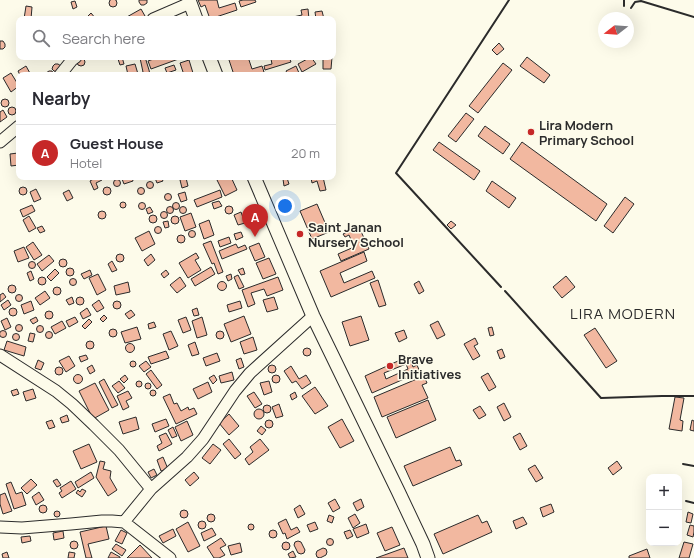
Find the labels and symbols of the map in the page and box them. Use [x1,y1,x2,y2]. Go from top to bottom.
north arrow [598,12,634,48]
place label: Lira Modern Primary School [539,116,634,149]
marker: Lira Modern Primary School [526,127,536,137]
your location [275,196,295,216]
pin: A [242,204,268,237]
place label: Saint Janan Nursery School [308,218,404,251]
marker: Saint Janan Nursery School [295,229,305,239]
district label: LIRA MODERN [570,303,676,324]
place label: Brave Initiatives [398,350,461,383]
marker: Brave Initiatives [385,361,395,371]

